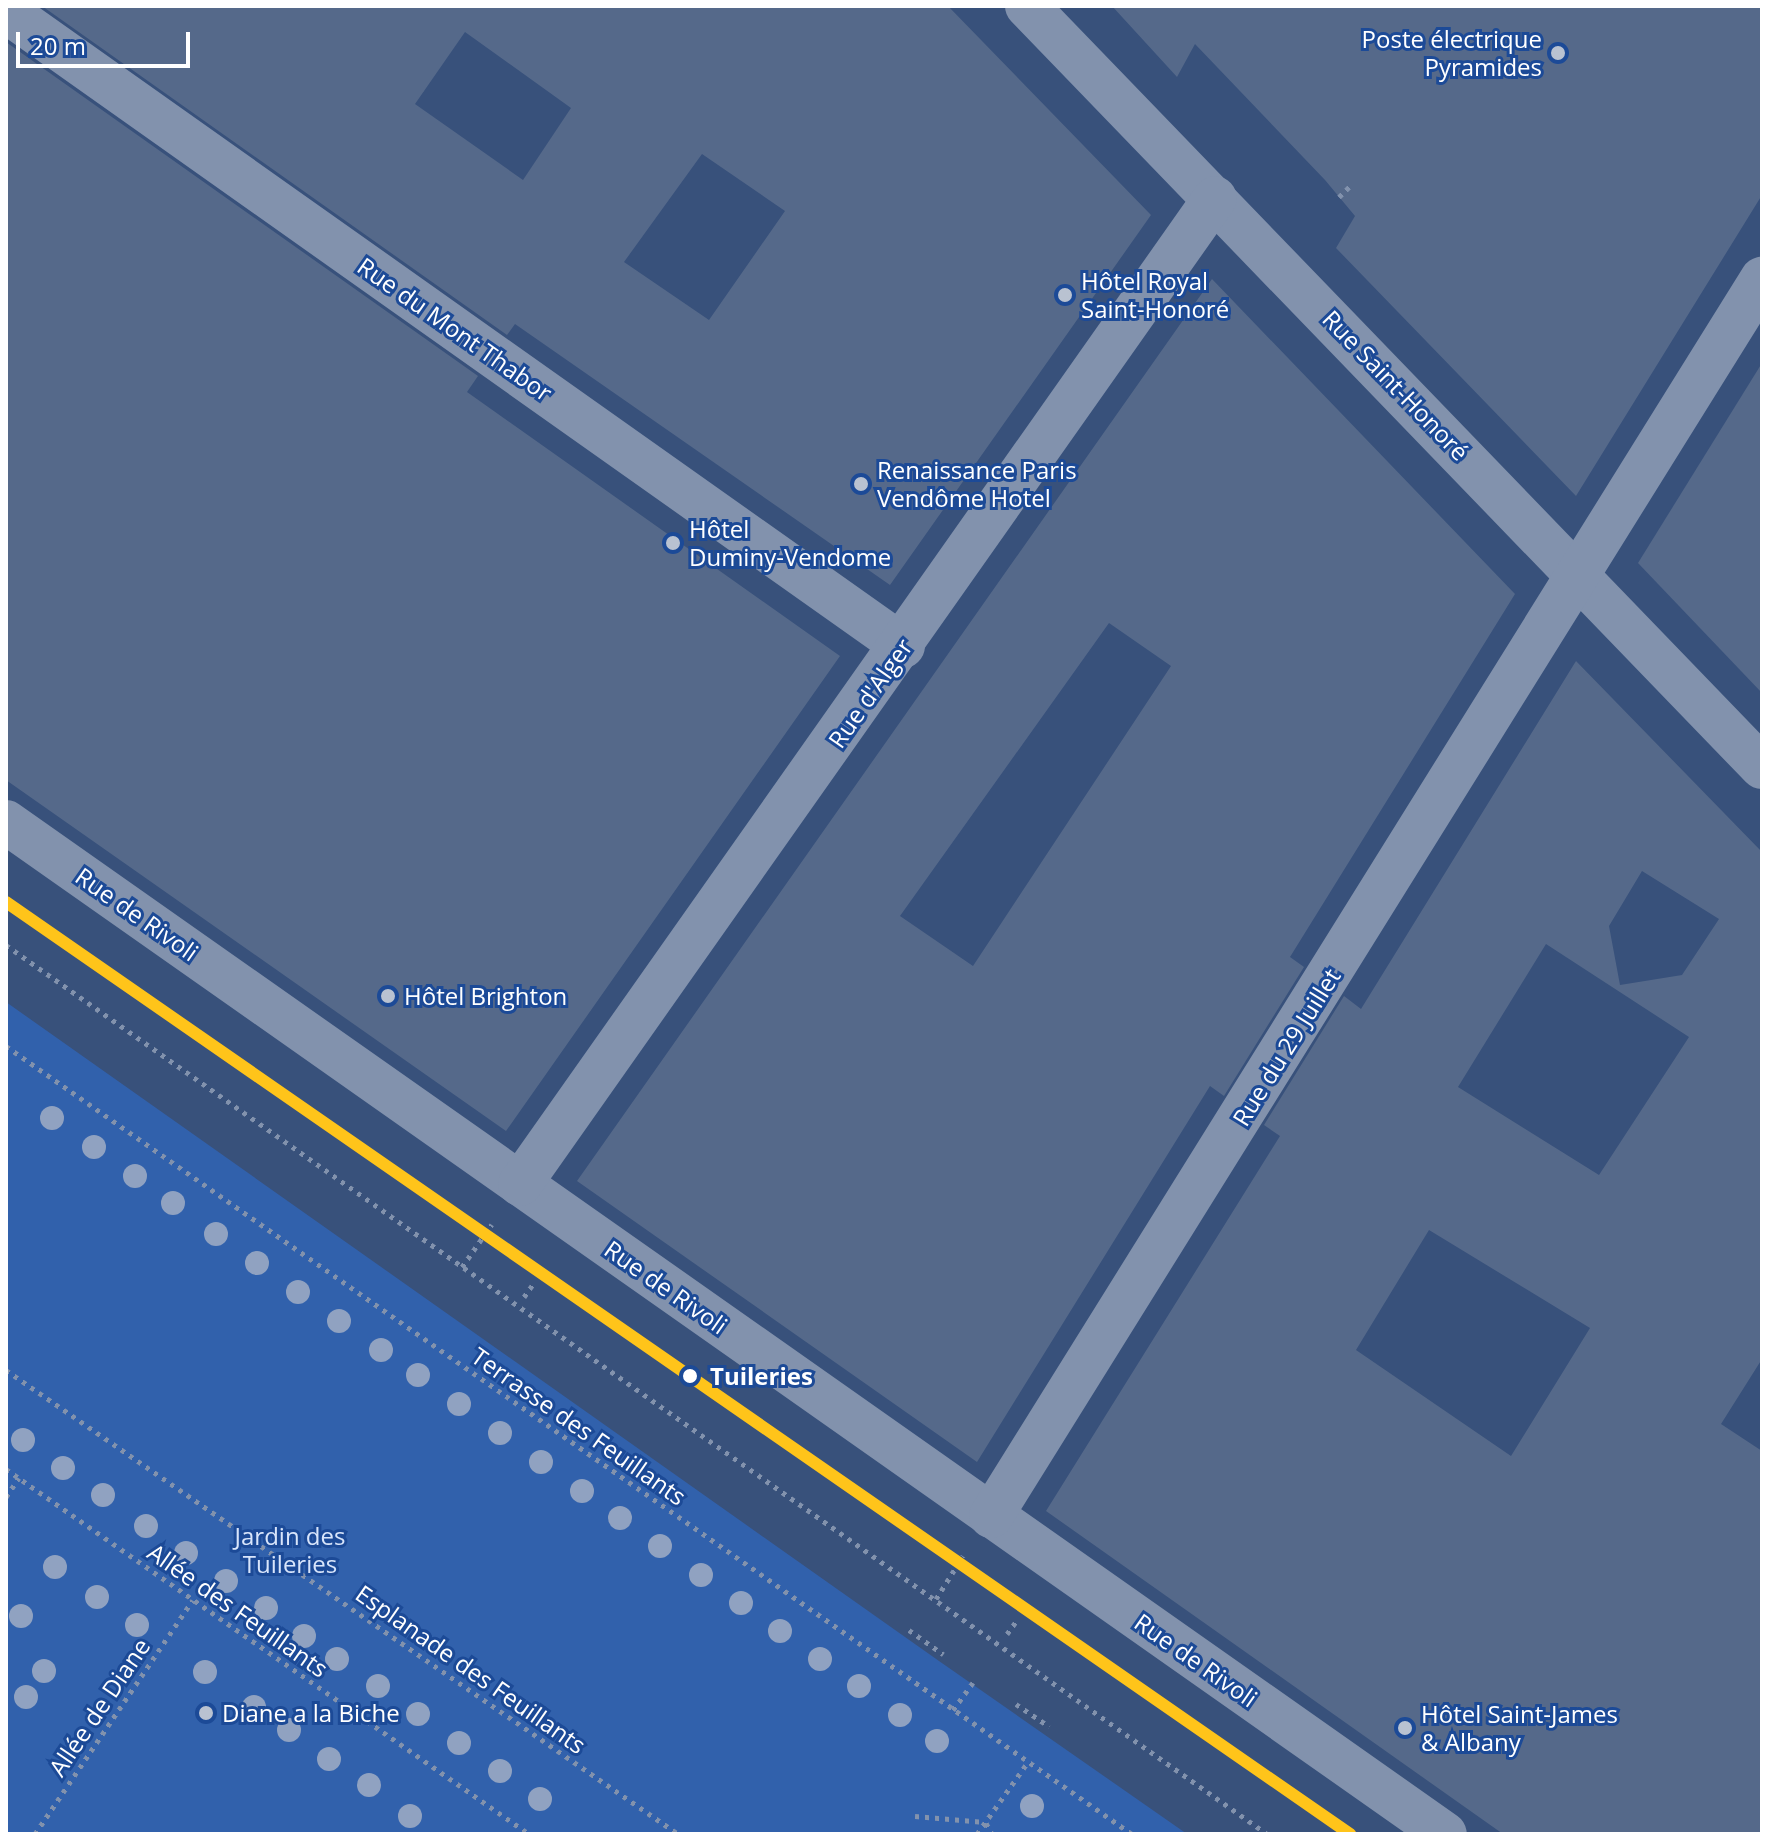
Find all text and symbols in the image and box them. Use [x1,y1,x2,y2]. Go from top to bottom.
scale bar [20,16,194,66]
place label: Poste électrique Pyramides [1362,25,1542,81]
text: 20 m [30,29,86,62]
marker: Poste électrique Pyramides [1549,44,1567,62]
street label: Rue du Mont Thabor [352,251,558,407]
place label: Hôtel Royal Saint-Honoré [1081,267,1229,323]
marker: Hôtel Royal Saint-Honoré [1056,286,1074,304]
street label: Rue Saint-Honoré [1317,304,1475,466]
place label: Renaissance Paris Vendôme Hotel [877,456,1077,512]
marker: Renaissance Paris Vendôme Hotel [852,475,870,493]
place label: Hôtel Duminy-Vendome [689,515,891,571]
marker: Hôtel Duminy-Vendome [664,534,682,552]
street label: Rue d'Alger [822,633,918,753]
street label: Rue de Rivoli [70,861,204,967]
street label: Rue du 29 Juillet [1226,963,1346,1131]
place label: Hôtel Brighton [404,982,567,1010]
marker: Hôtel Brighton [379,987,397,1005]
street label: Rue de Rivoli [599,1234,733,1340]
street label: Terrasse des Feuillants [466,1341,692,1511]
place label: Tuileries [710,1362,813,1390]
marker: Tuileries [677,1363,703,1389]
park label: Jardin des Tuileries [235,1522,345,1578]
street label: Allée des Feuillants [142,1537,334,1683]
street label: Esplanade des Feuillants [351,1579,591,1759]
street label: Rue de Rivoli [1129,1607,1263,1713]
street label: Allée de Diane [42,1633,156,1781]
place label: Diane a la Biche [222,1699,400,1727]
place label: Hôtel Saint-James & Albany [1421,1700,1618,1756]
marker: Diane a la Biche [197,1704,215,1722]
marker: Hôtel Saint-James & Albany [1396,1719,1414,1737]

